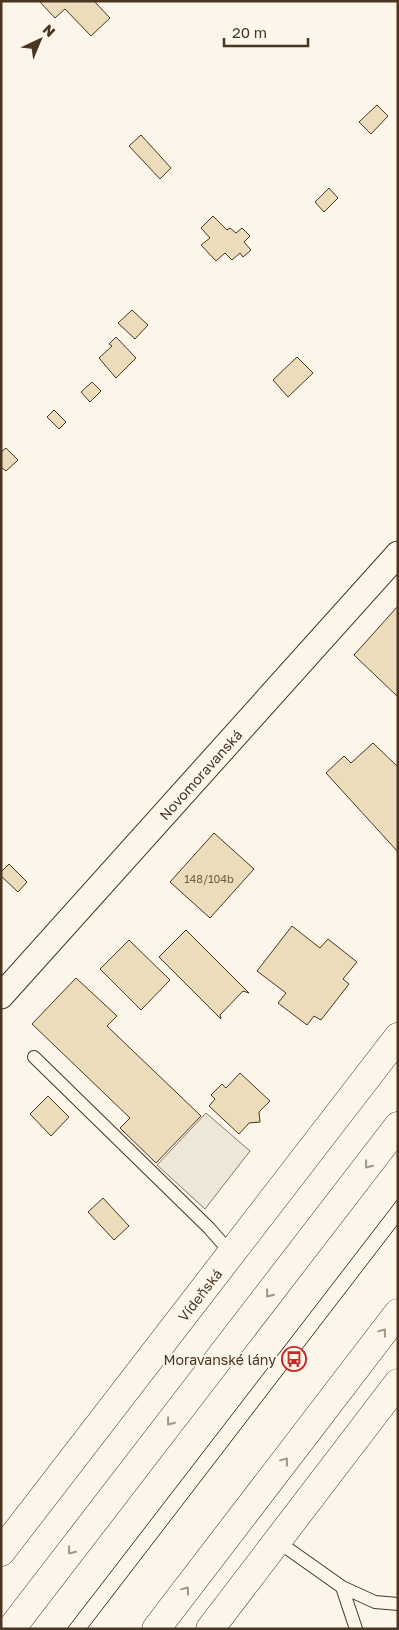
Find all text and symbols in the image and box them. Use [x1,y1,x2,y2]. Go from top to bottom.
north arrow [15,15,65,65]
scale bar [224,15,308,47]
text: N [40,20,59,40]
text: 20 m [232,23,267,41]
street label: Novomoravanská [155,726,245,823]
house number: 148/104b [184,872,234,885]
one-way arrow [365,1159,374,1169]
street label: Vídeňská [174,1265,225,1324]
one-way arrow [266,1288,275,1298]
one-way arrow [378,1329,386,1338]
bus stop icon: Moravanské lány [281,1346,307,1372]
place label: Moravanské lány [163,1351,276,1368]
one-way arrow [166,1417,175,1426]
one-way arrow [279,1458,287,1467]
one-way arrow [68,1545,76,1554]
one-way arrow [180,1586,189,1596]

